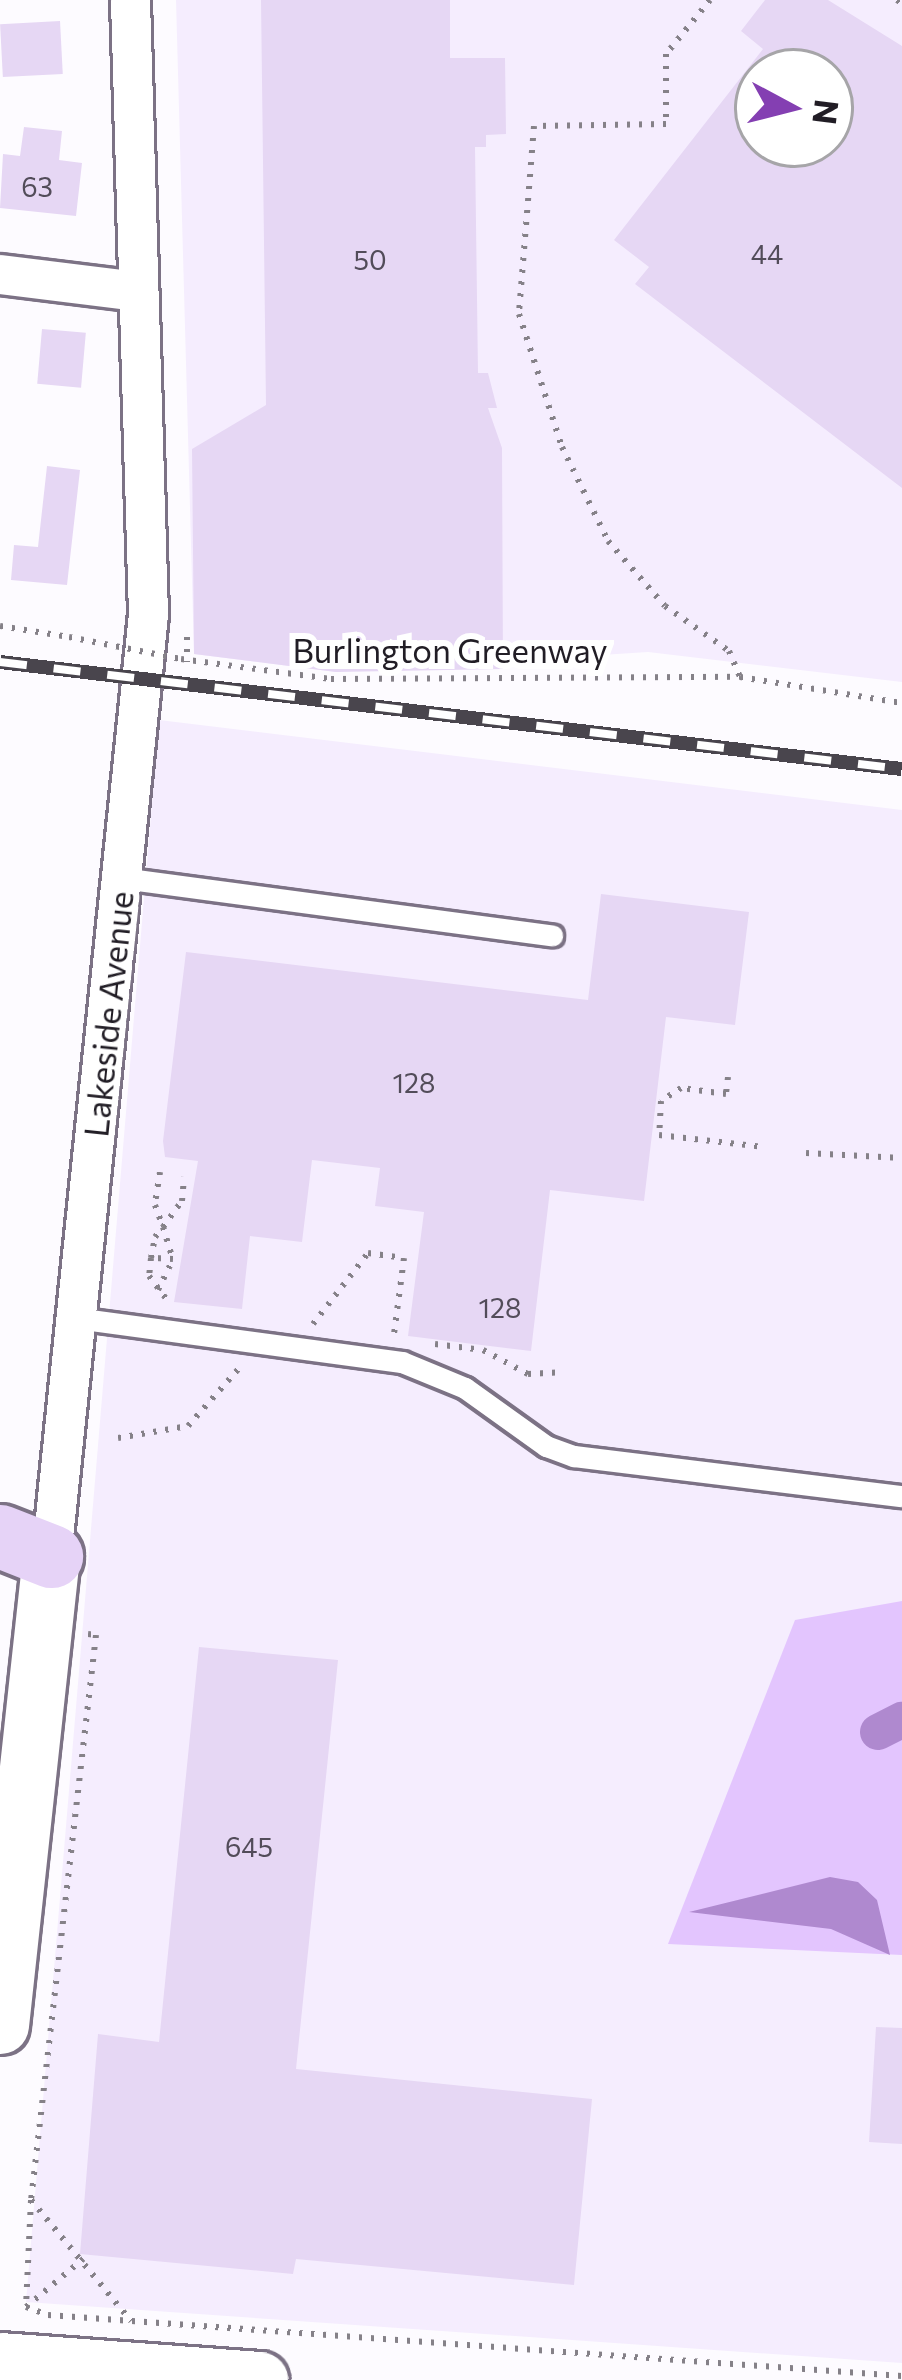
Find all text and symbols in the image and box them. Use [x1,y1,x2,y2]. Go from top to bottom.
north arrow [734,48,854,168]
text: N [805,97,849,127]
house number: 63 [21,171,53,203]
house number: 44 [751,238,783,270]
house number: 50 [353,244,387,276]
street label: Burlington Greenway [292,630,608,670]
street label: Lakeside Avenue [75,889,141,1139]
house number: 128 [393,1067,435,1099]
house number: 128 [479,1292,521,1324]
house number: 645 [225,1831,273,1863]

